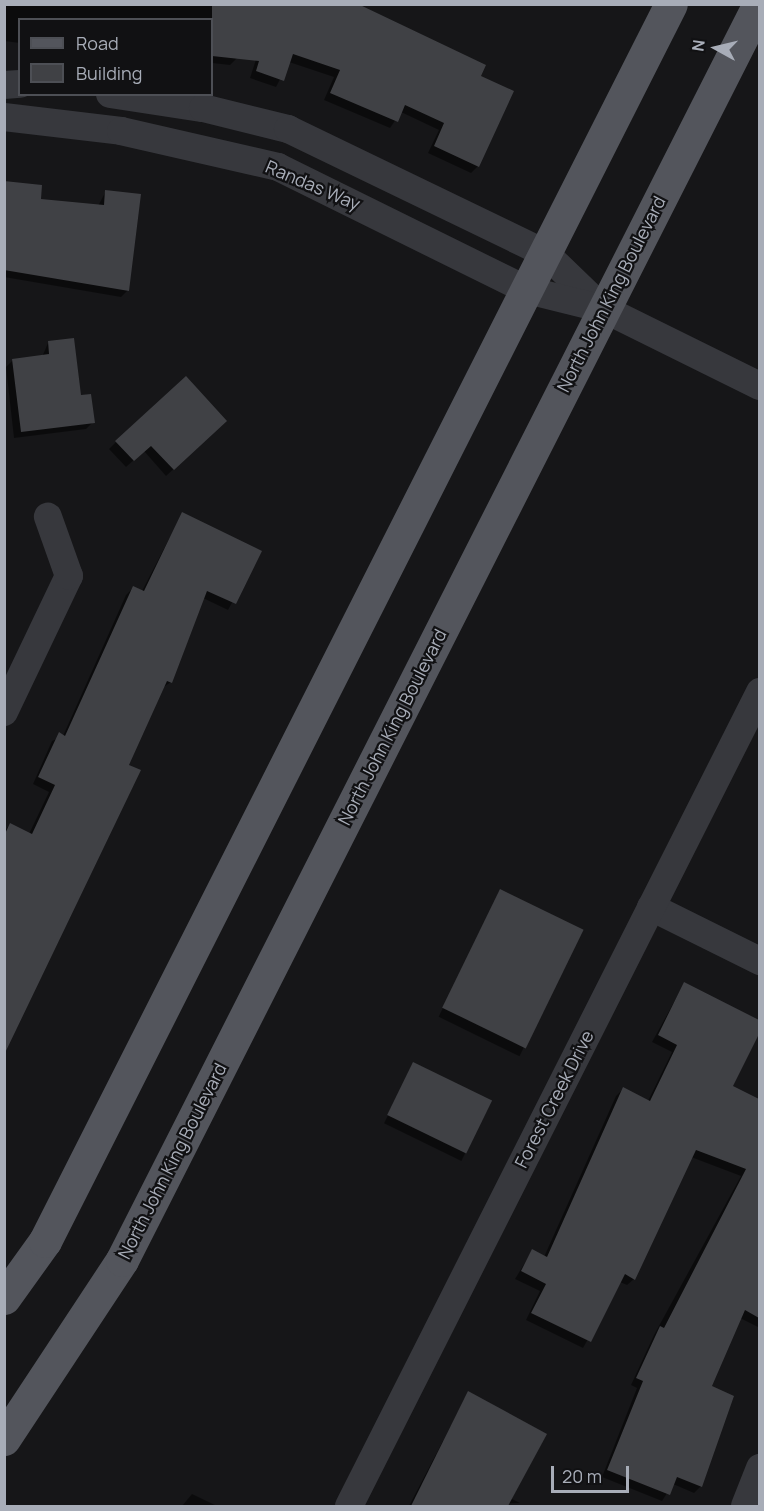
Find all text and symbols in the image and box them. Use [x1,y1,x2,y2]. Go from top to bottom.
legend [18,18,213,96]
north arrow [686,18,746,78]
text: Road [76,31,119,55]
text: N [686,38,710,53]
text: Building [76,61,142,85]
street label: Randas Way [262,155,364,215]
street label: North John King Boulevard [552,192,670,396]
street label: North John King Boulevard [333,625,451,829]
street label: Forest Creek Drive [510,1027,598,1171]
street label: North John King Boulevard [113,1059,231,1263]
scale bar [554,1454,632,1492]
text: 20 m [562,1464,602,1488]

